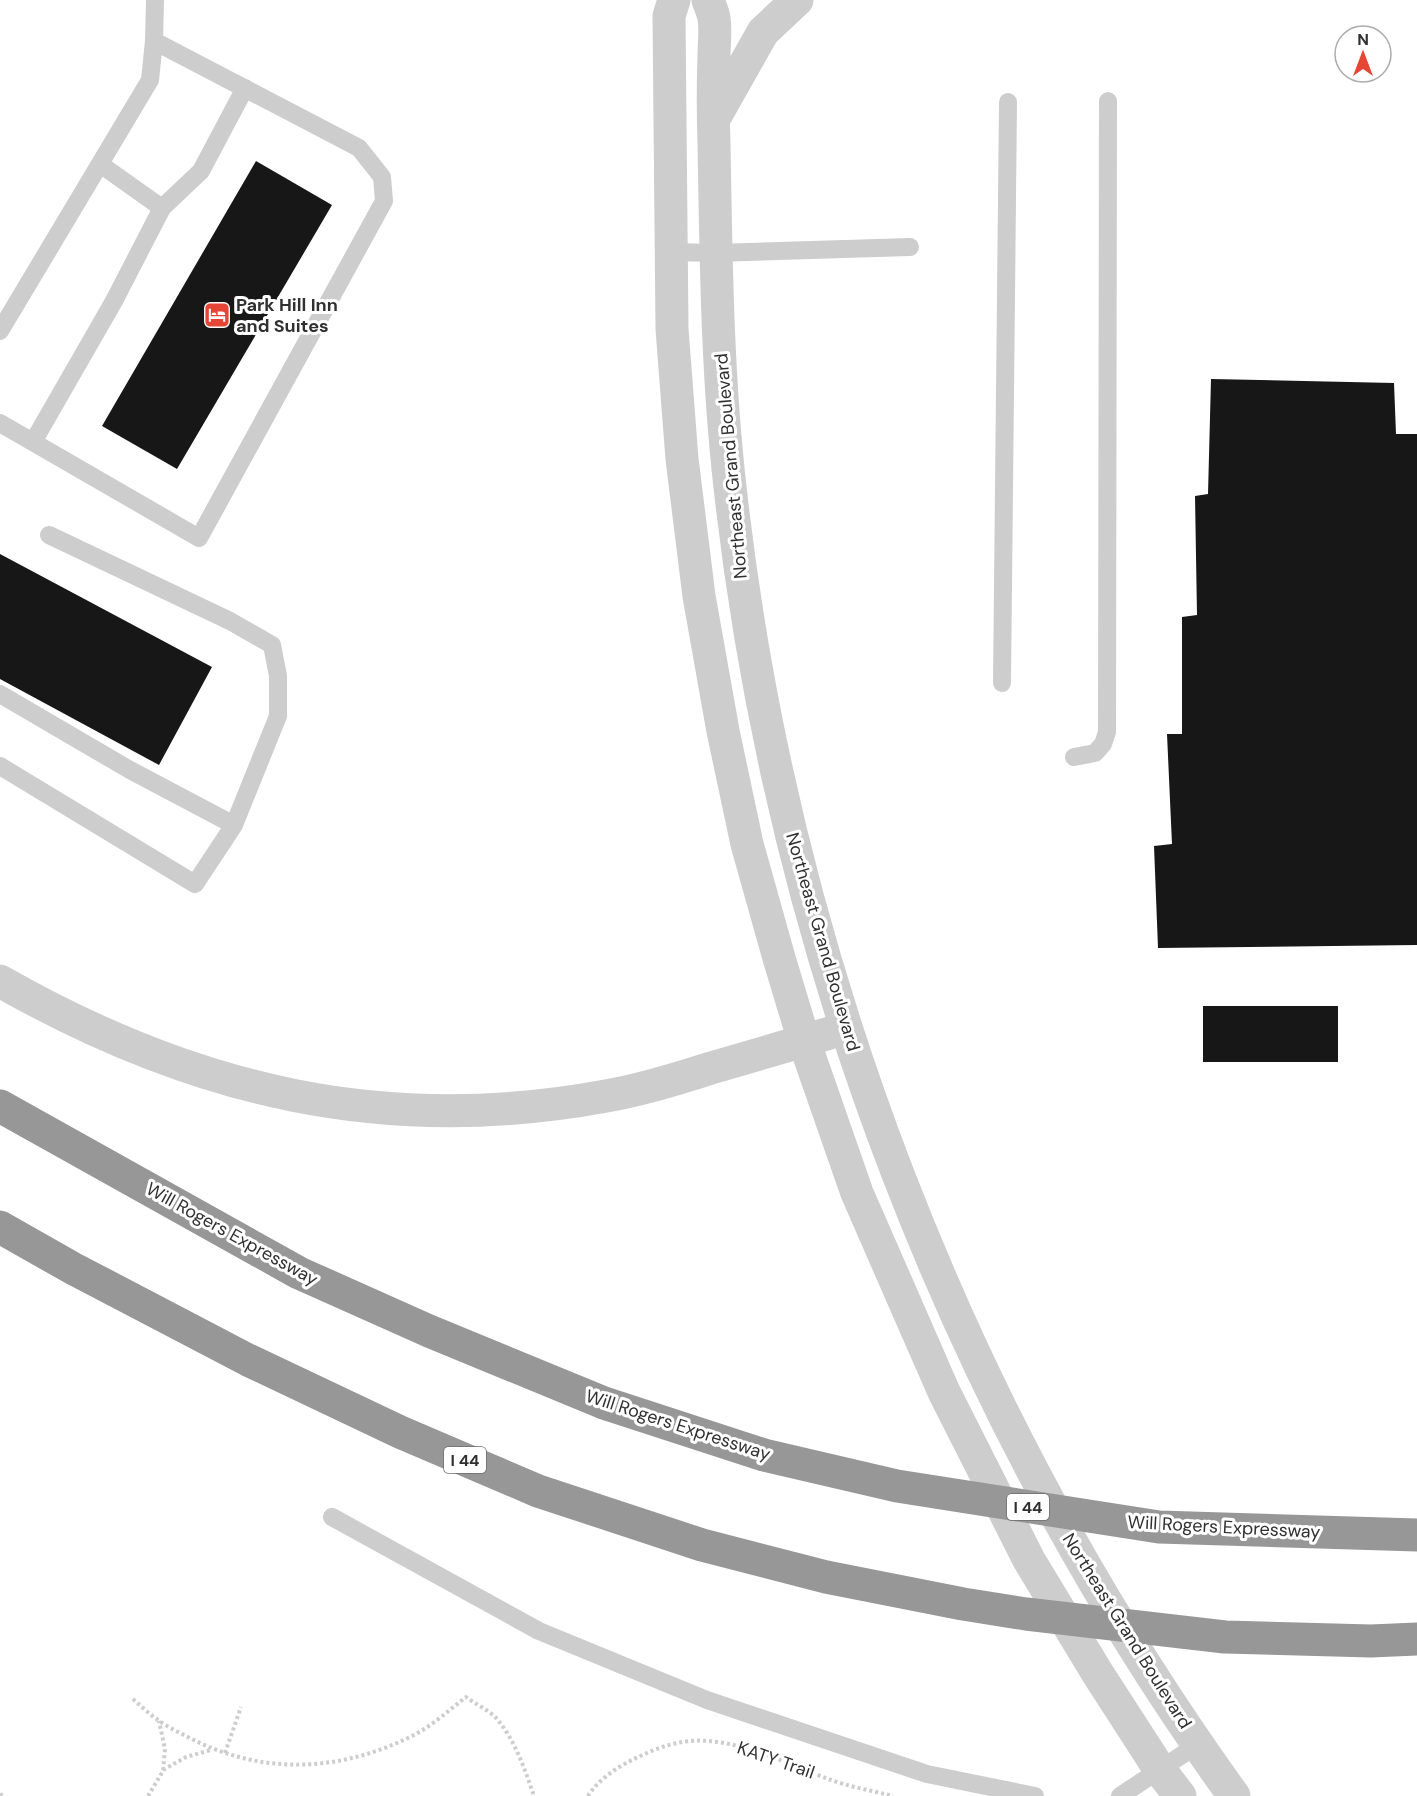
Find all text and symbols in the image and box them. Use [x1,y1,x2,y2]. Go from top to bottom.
north arrow [1333,24,1393,84]
text: N [1357,29,1369,50]
place label: Park Hill Inn and Suites [236,293,338,338]
hotel icon: Park Hill Inn and Suites [202,300,232,330]
street label: Northeast Grand Boulevard [709,352,753,580]
street label: Northeast Grand Boulevard [780,830,866,1054]
street label: Will Rogers Expressway [142,1177,322,1291]
street label: Will Rogers Expressway [583,1384,773,1466]
road number: I 44 [444,1447,486,1473]
road number: I 44 [1007,1494,1049,1520]
street label: Will Rogers Expressway [1127,1510,1321,1544]
street label: Northeast Grand Boulevard [1057,1529,1197,1733]
street label: KATY Trail [734,1736,818,1784]

